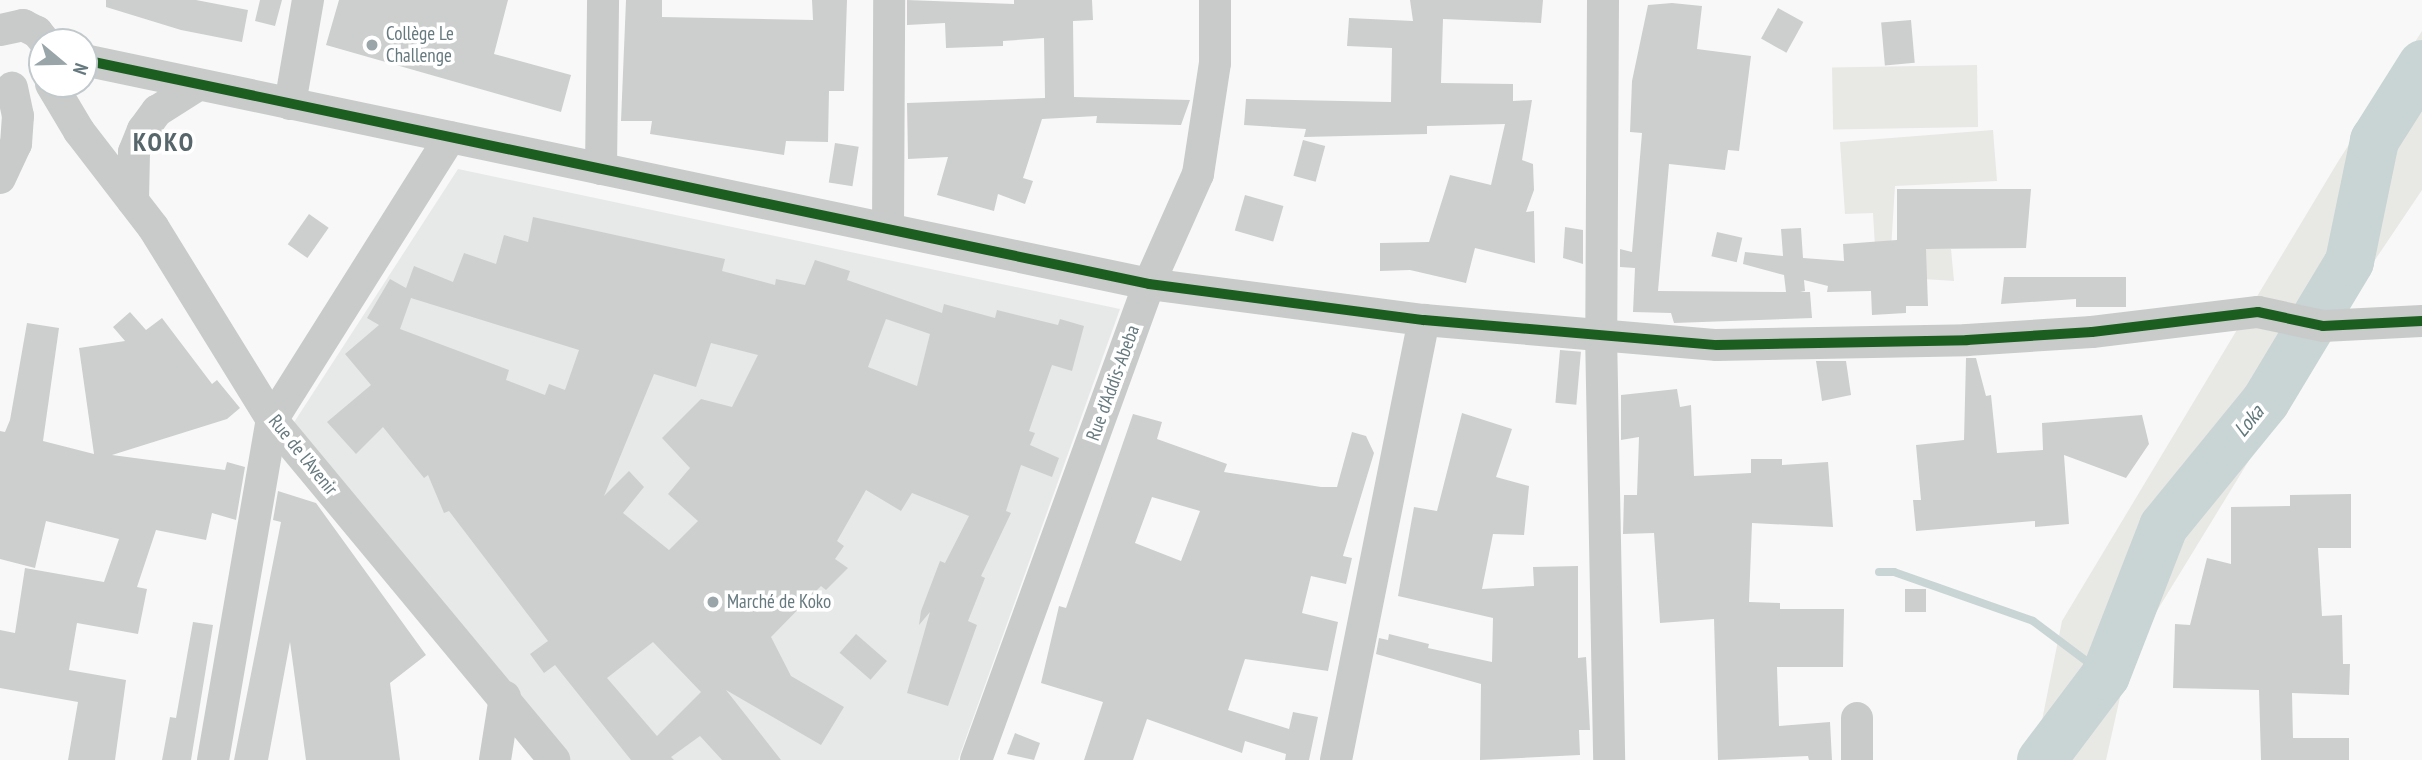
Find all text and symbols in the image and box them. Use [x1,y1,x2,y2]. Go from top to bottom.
place label: Collège Le Challenge [386,23,454,67]
north arrow [28,28,98,98]
marker: Collège Le Challenge [364,37,380,53]
text: N [68,60,94,78]
district label: KOKO [133,126,195,158]
street label: Rue d'Addis-Abeba [1082,322,1144,444]
water label: Loka [2229,400,2269,442]
street label: Rue de l'Avenir [264,410,342,500]
place label: Marché de Koko [727,591,831,613]
marker: Marché de Koko [705,594,721,610]

